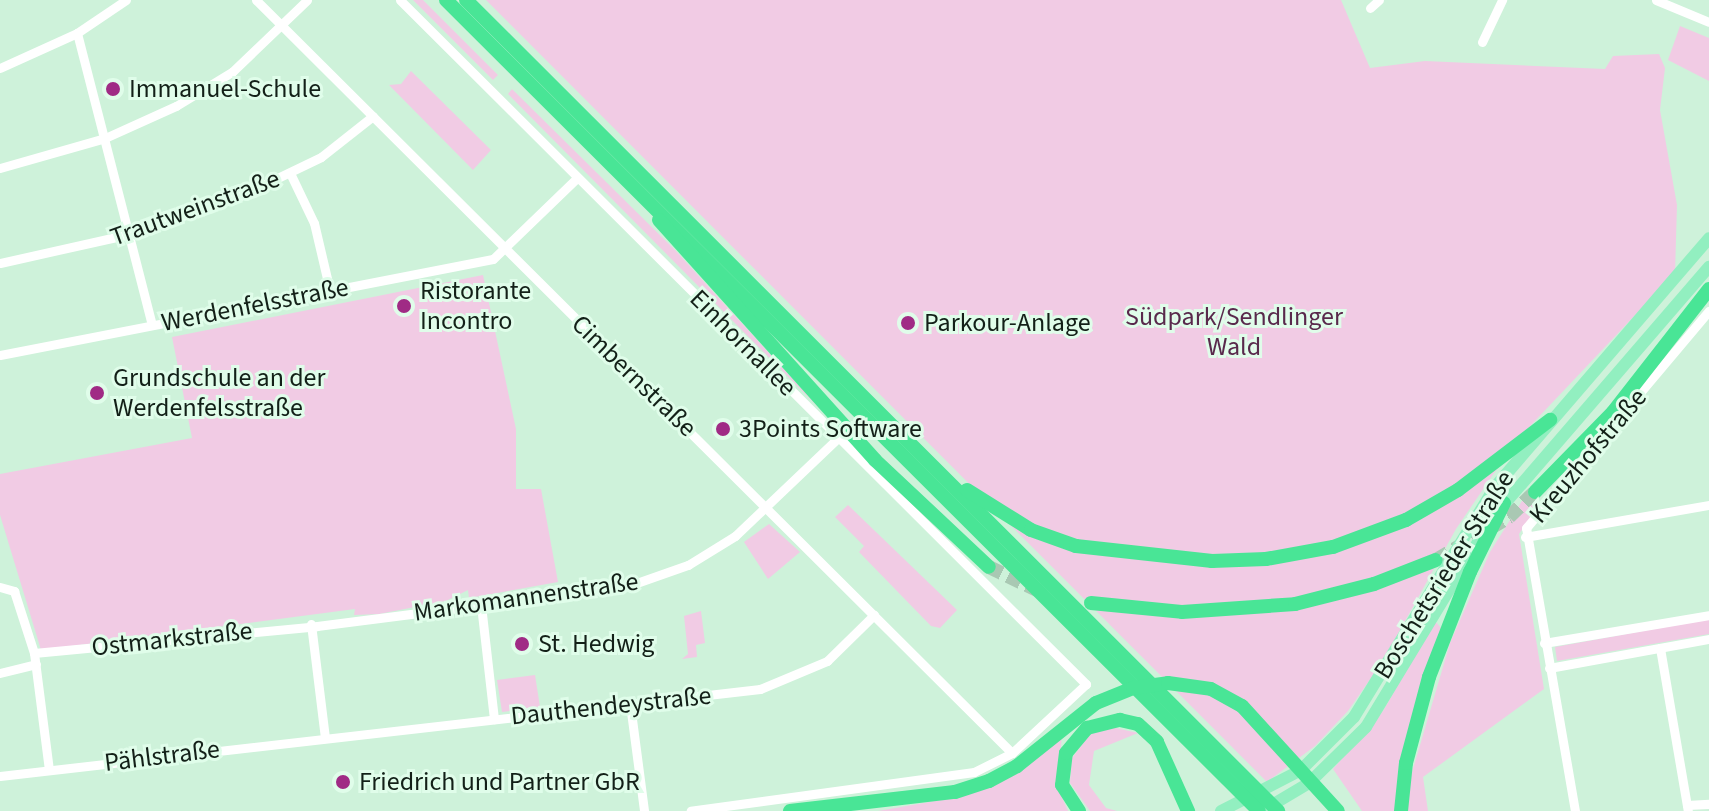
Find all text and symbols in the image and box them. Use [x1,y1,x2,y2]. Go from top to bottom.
place label: Immanuel-Schule [129,73,321,105]
marker: Immanuel-Schule [104,80,122,98]
street label: Trautweinstraße [106,163,284,253]
street label: Werdenfelsstraße [159,272,351,338]
place label: Ristorante Incontro [420,275,531,336]
street label: Einhornallee [683,283,803,403]
marker: Ristorante Incontro [395,297,413,315]
park label: Südpark/Sendlinger Wald [1125,301,1343,362]
place label: Parkour-Anlage [924,307,1091,339]
street label: Cimbernstraße [565,309,703,443]
marker: Parkour-Anlage [899,314,917,332]
place label: Grundschule an der Werdenfelsstraße [113,362,325,424]
street label: Kreuzhofstraße [1523,382,1653,530]
marker: Grundschule an der Werdenfelsstraße [88,384,106,402]
place label: 3Points Software [739,413,922,445]
marker: 3Points Software [714,420,732,438]
street label: Boschetsrieder Straße [1367,465,1521,685]
street label: Markomannenstraße [412,566,640,628]
street label: Ostmarkstraße [90,615,254,663]
place label: St. Hedwig [538,628,654,660]
marker: St. Hedwig [513,635,531,653]
street label: Dauthendeystraße [509,680,713,732]
street label: Pählstraße [103,733,221,779]
place label: Friedrich und Partner GbR [359,766,640,798]
marker: Friedrich und Partner GbR [334,773,352,791]

